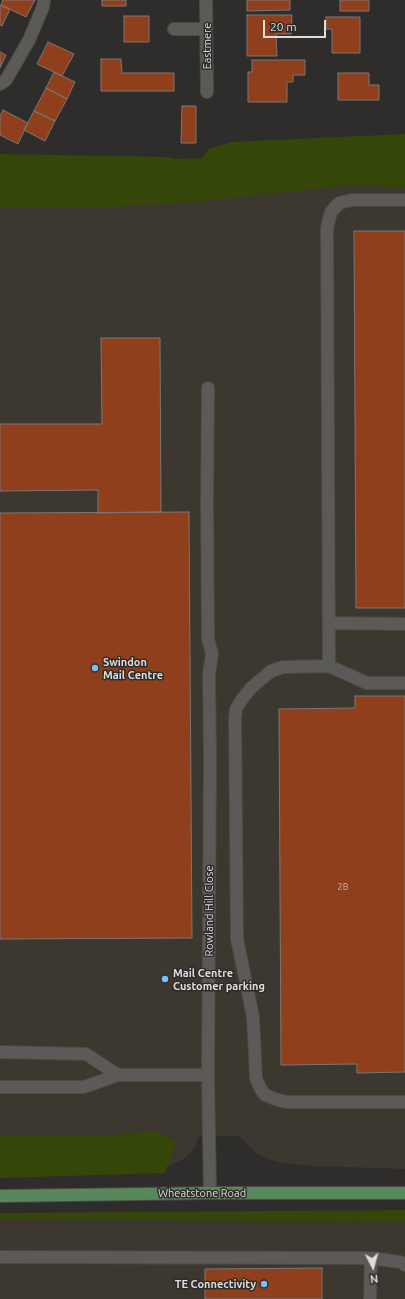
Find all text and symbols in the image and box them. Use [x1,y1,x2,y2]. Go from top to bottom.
scale bar [265,12,328,38]
text: 20 m [270,20,297,33]
street label: Eastmere [200,23,214,69]
place label: Swindon Mail Centre [103,655,163,681]
marker: Swindon Mail Centre [90,663,100,673]
street label: Rowland Hill Close [202,865,216,957]
house number: 2B [338,882,348,892]
place label: Mail Centre Customer parking [173,966,265,992]
marker: Mail Centre Customer parking [160,974,170,984]
street label: Wheatstone Road [158,1186,246,1200]
north arrow [353,1247,393,1287]
text: N [370,1273,379,1285]
place label: TE Connectivity [175,1277,256,1291]
marker: TE Connectivity [259,1279,269,1289]

